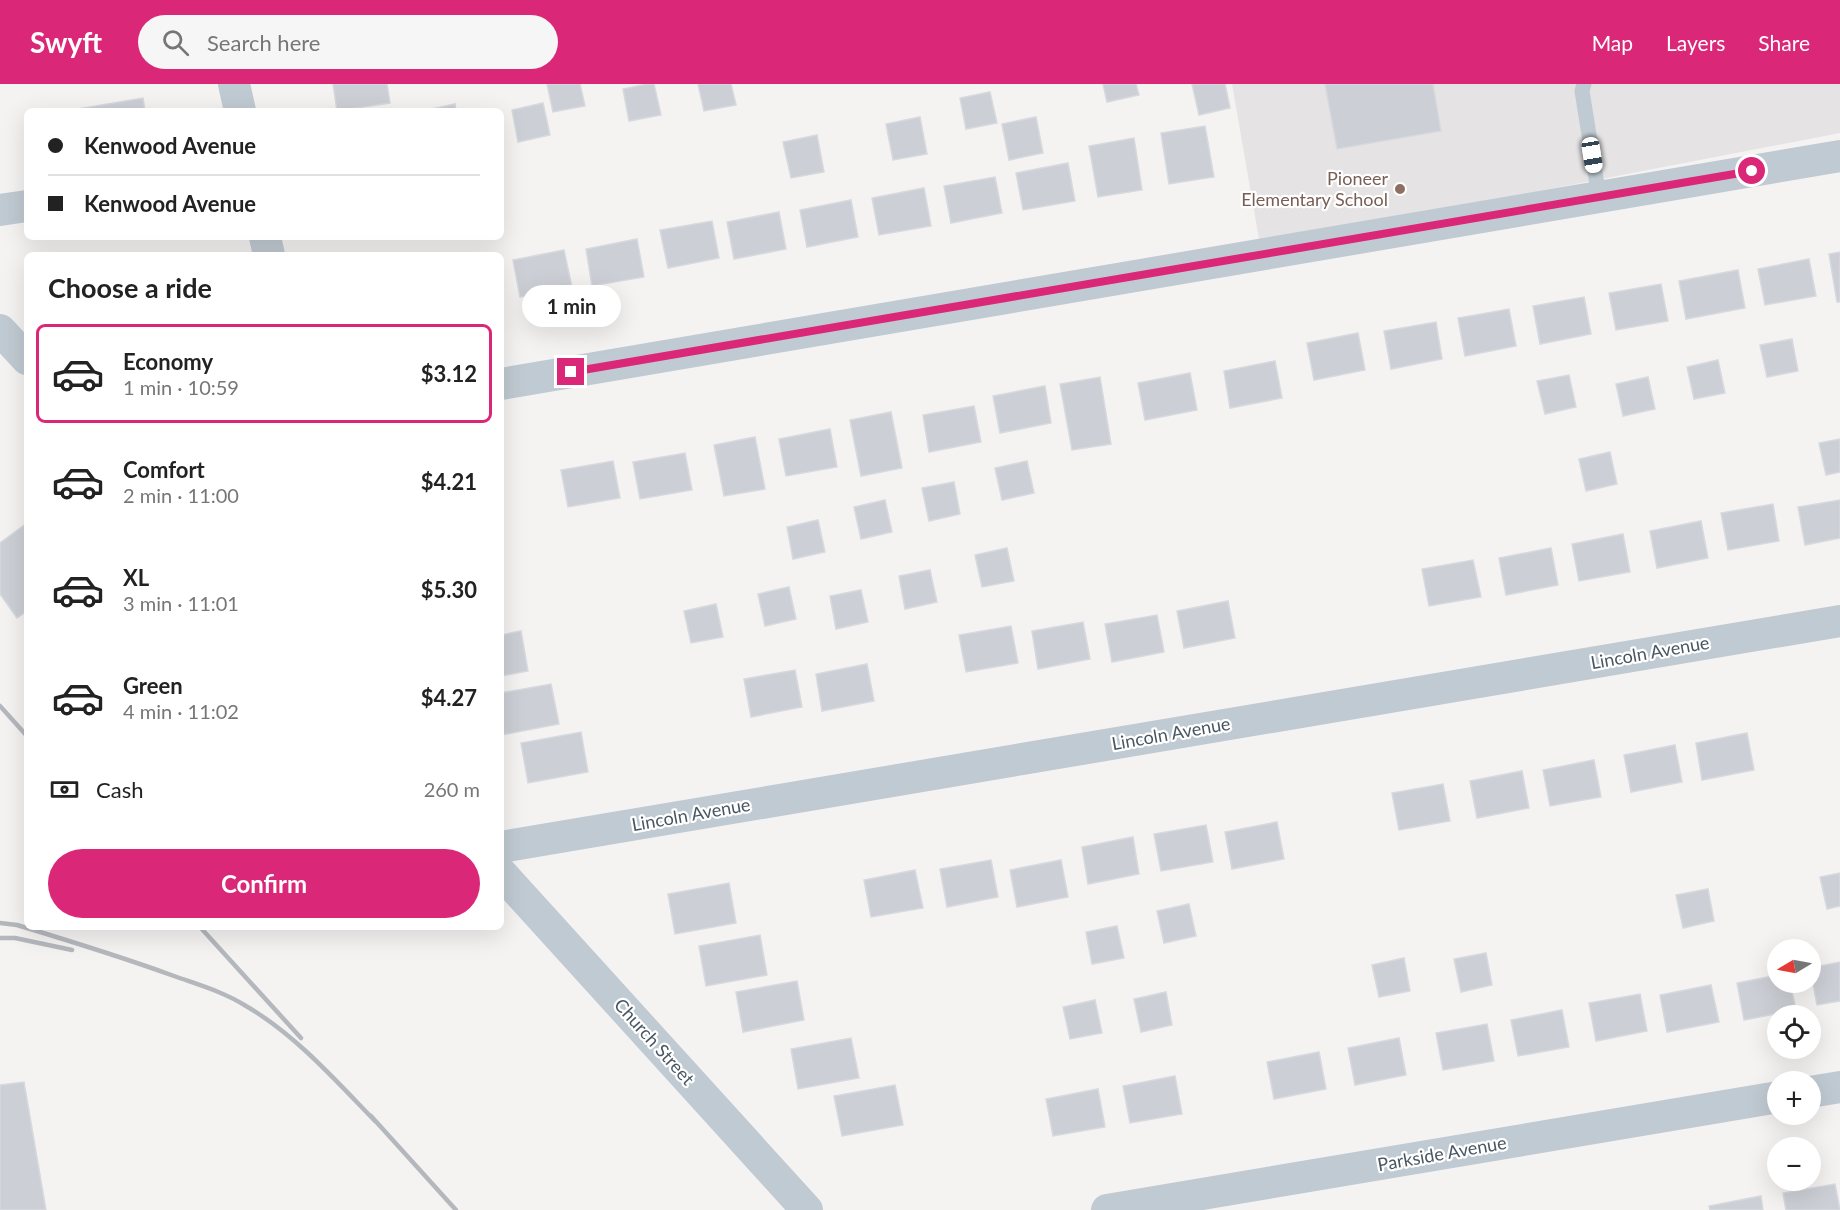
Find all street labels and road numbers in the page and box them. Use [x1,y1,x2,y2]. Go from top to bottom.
street label: Lincoln Avenue [1589,631,1711,673]
street label: Lincoln Avenue [1110,712,1232,754]
street label: Lincoln Avenue [630,793,752,835]
street label: Church Street [610,993,700,1090]
street label: Parkside Avenue [1376,1131,1508,1175]

